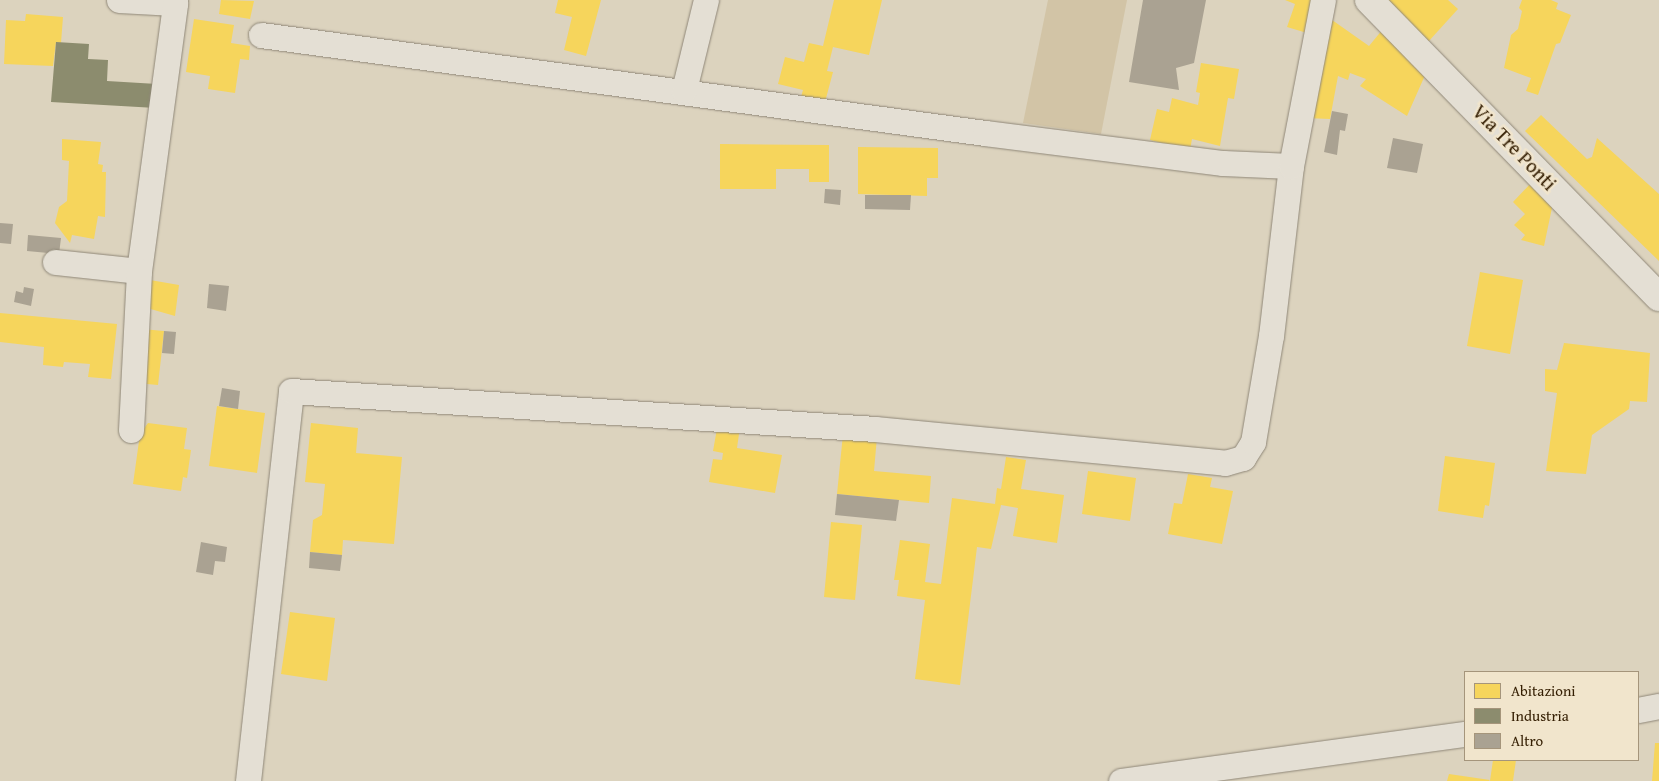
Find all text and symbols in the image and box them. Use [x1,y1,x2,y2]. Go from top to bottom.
street label: Via Tre Ponti [1468,99,1562,195]
legend [1464,671,1639,761]
text: Abitazioni [1511,680,1576,701]
text: Industria [1511,705,1569,726]
text: Altro [1511,730,1543,751]

